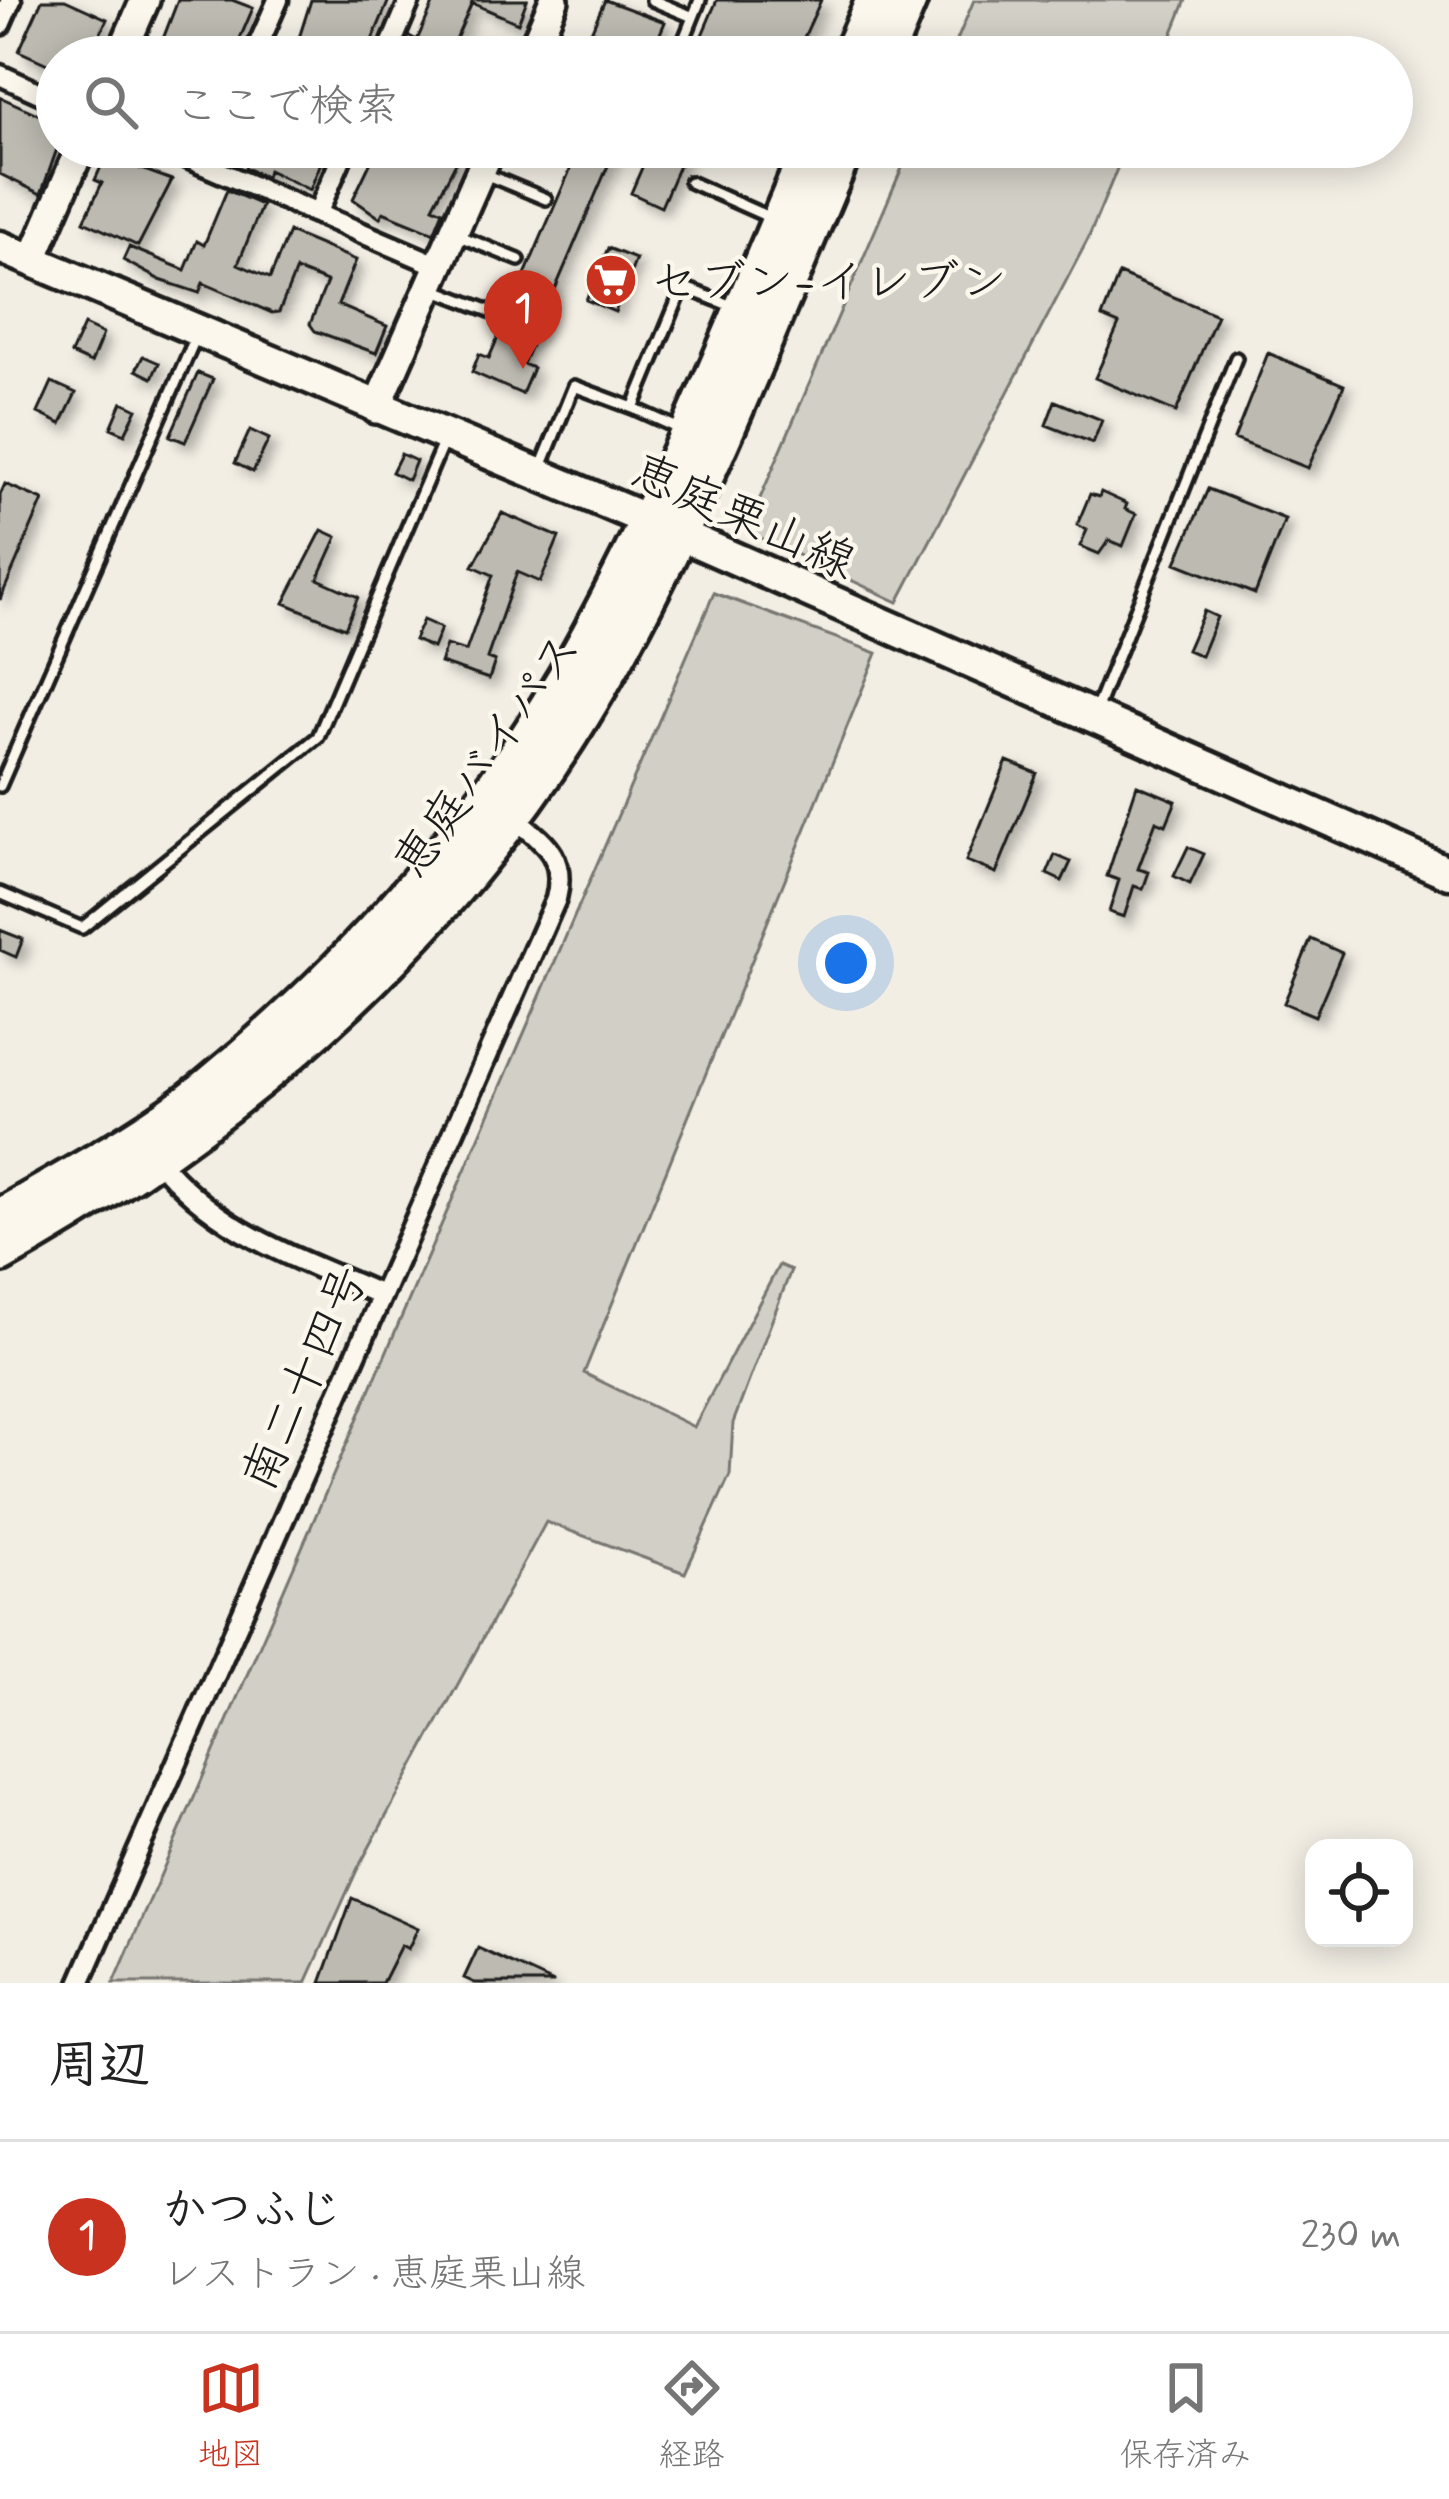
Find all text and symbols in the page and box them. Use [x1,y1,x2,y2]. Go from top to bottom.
search box [36,36,1413,168]
icon: search [78,69,144,135]
text: ここで検索 [174,78,399,137]
supermarket icon: セブン-イレブン [583,252,639,308]
place label: セブン-イレブン [650,252,1008,315]
pin: 1 [484,270,562,369]
street label: 恵庭栗山線 [620,441,865,596]
street label: 恵庭バイパス [381,620,597,892]
your location [816,933,876,993]
street label: 南二十四号 [229,1256,384,1501]
map controls [1305,1839,1413,1947]
button: locate [1305,1839,1413,1947]
text: 周辺 [48,2034,150,2100]
text: かつふじ [162,2182,342,2241]
text: 1 [78,2211,96,2262]
text: 230 m [1300,2211,1401,2262]
text: レストラン · 恵庭栗山線 [162,2250,585,2301]
tab: 地図 [198,2355,264,2478]
tab: 経路 [659,2355,725,2478]
tab: 保存済み [1120,2355,1252,2478]

